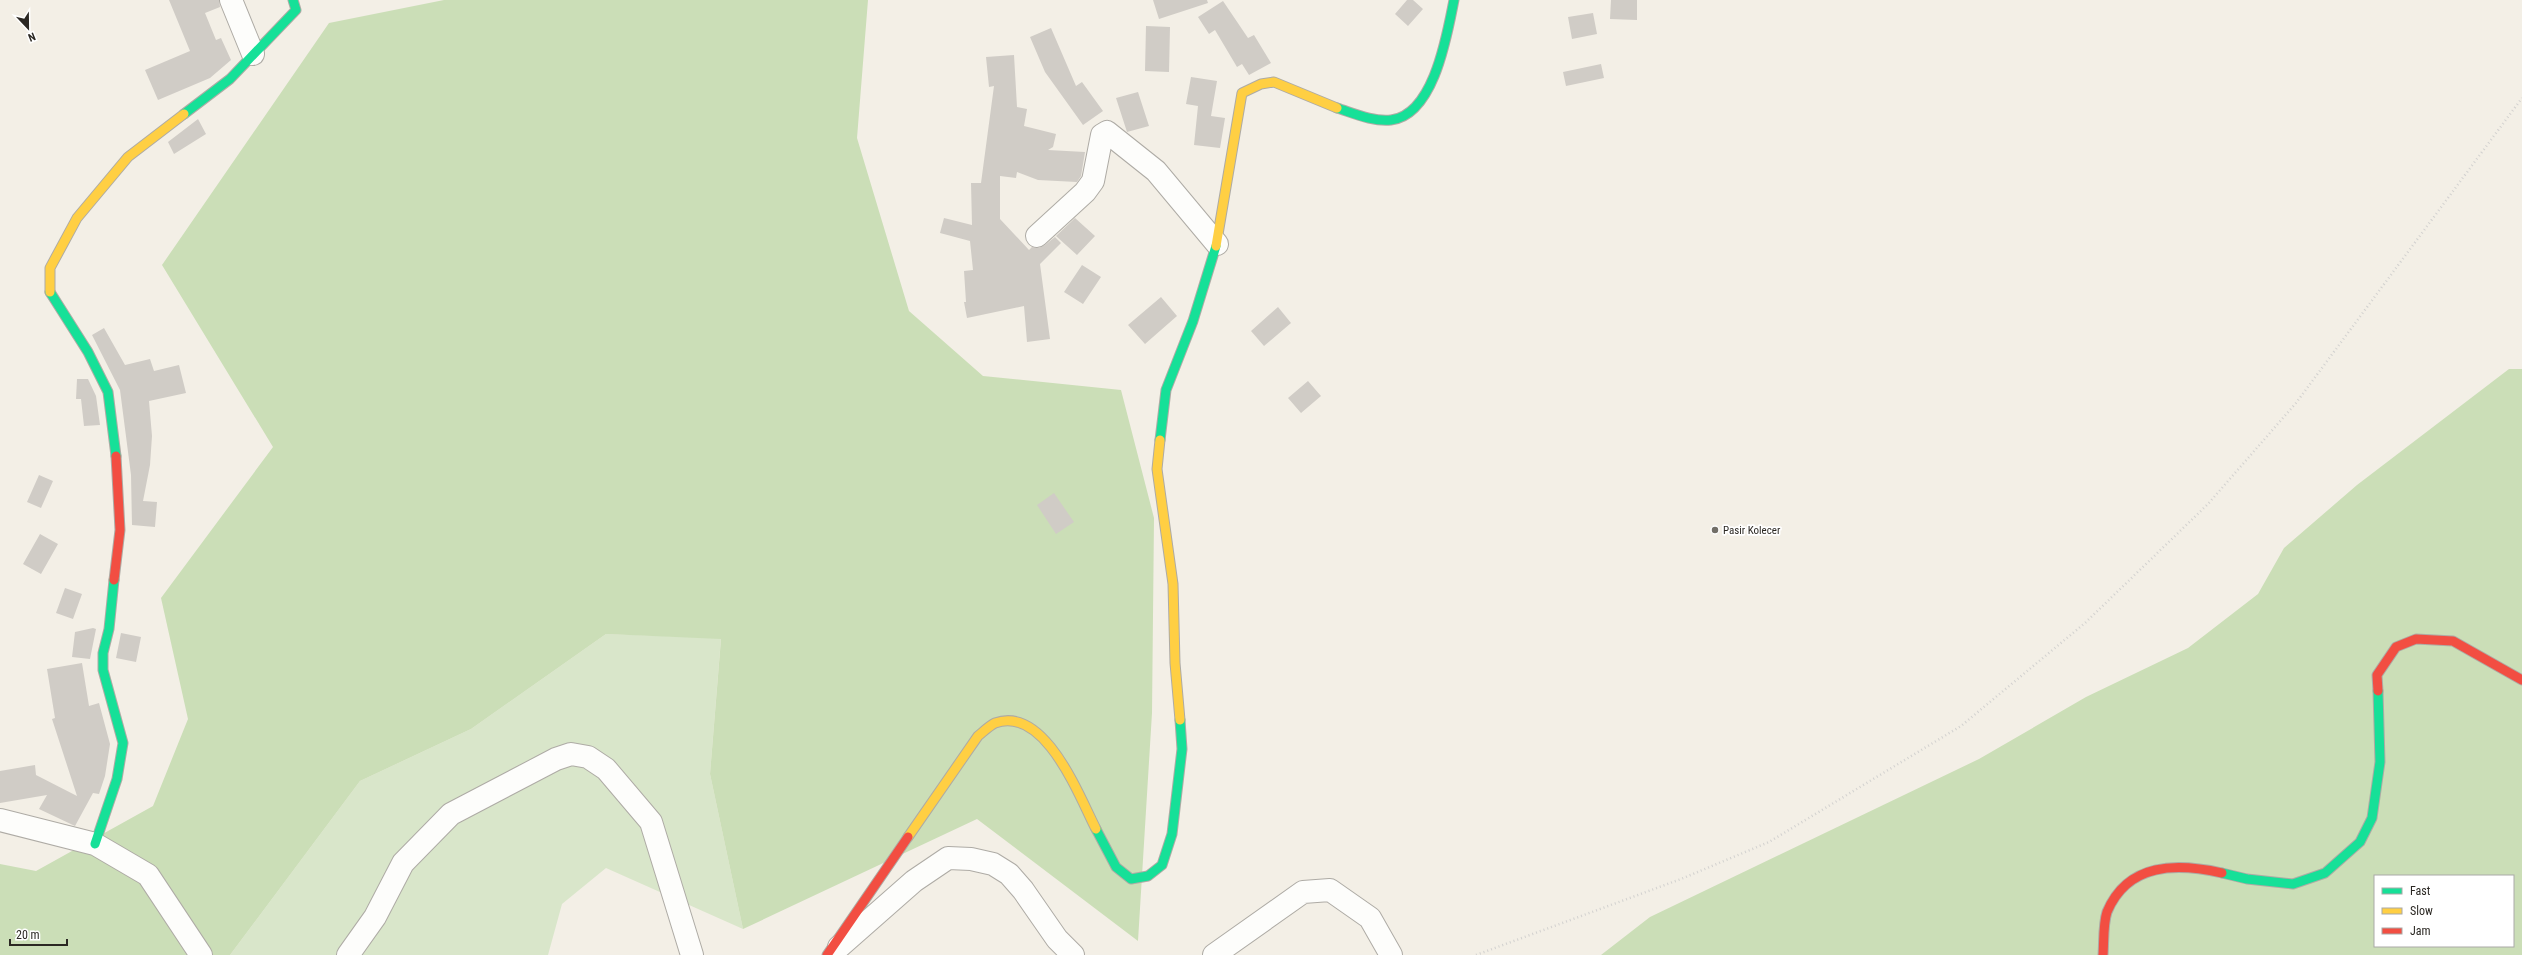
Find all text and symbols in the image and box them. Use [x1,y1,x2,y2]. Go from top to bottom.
north arrow [8,8,48,48]
text: N [26,30,37,44]
place label: Pasir Kolecer [1723,524,1781,537]
marker: Pasir Kolecer [1710,525,1720,535]
legend [2374,875,2514,947]
text: Fast [2410,884,2431,898]
text: Slow [2410,904,2433,918]
scale bar [10,921,67,947]
text: Jam [2410,924,2431,938]
text: 20 m [16,928,40,942]

